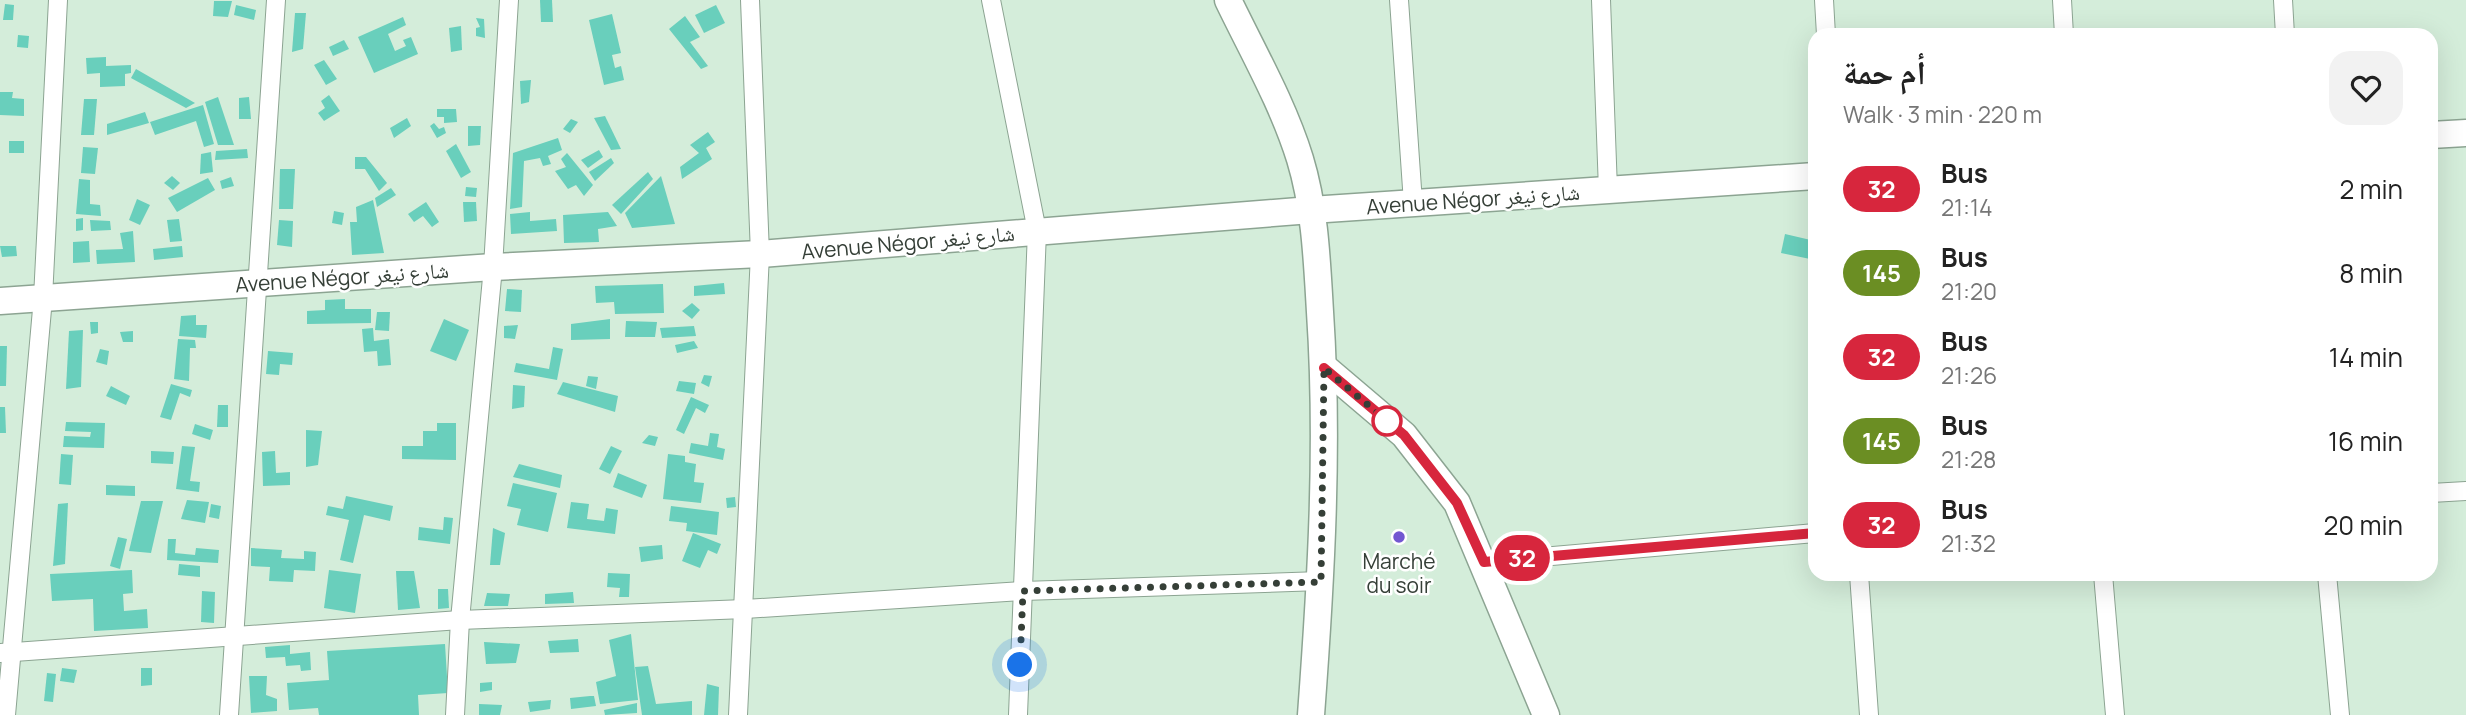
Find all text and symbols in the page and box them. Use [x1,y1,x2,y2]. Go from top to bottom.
text: أم حمة [1843,49,1926,94]
button: heart [2329,51,2403,125]
text: Walk · 3 min · 220 m [1843,98,2042,130]
text: Bus [1941,155,1988,191]
text: 2 min [2339,171,2403,207]
text: 32 [1867,172,1896,205]
street label: Avenue Négor شارع نيغر [1365,178,1581,220]
text: 21:14 [1941,191,1993,223]
street label: Avenue Négor شارع نيغر [800,219,1016,265]
text: Bus [1941,239,1988,275]
text: 8 min [2339,255,2403,291]
street label: Avenue Négor شارع نيغر [234,256,450,298]
text: 145 [1862,256,1901,289]
text: 21:20 [1941,275,1997,307]
text: Bus [1941,323,1988,359]
text: 14 min [2329,339,2403,375]
text: 32 [1867,340,1896,373]
text: 21:26 [1941,359,1997,391]
unlabelled marker [1372,406,1402,436]
text: Bus [1941,407,1988,443]
text: 16 min [2328,423,2403,459]
text: 145 [1862,424,1901,457]
text: 21:28 [1941,443,1996,475]
text: Bus [1941,491,1988,527]
text: 20 min [2324,507,2403,543]
text: 32 [1867,508,1896,541]
text: 21:32 [1941,527,1996,559]
marker: Marché du soir [1391,529,1407,545]
line badge: 32 [1490,535,1554,581]
text: 32 [1508,541,1536,574]
place label: Marché du soir [1362,547,1436,599]
your location [1002,647,1037,682]

